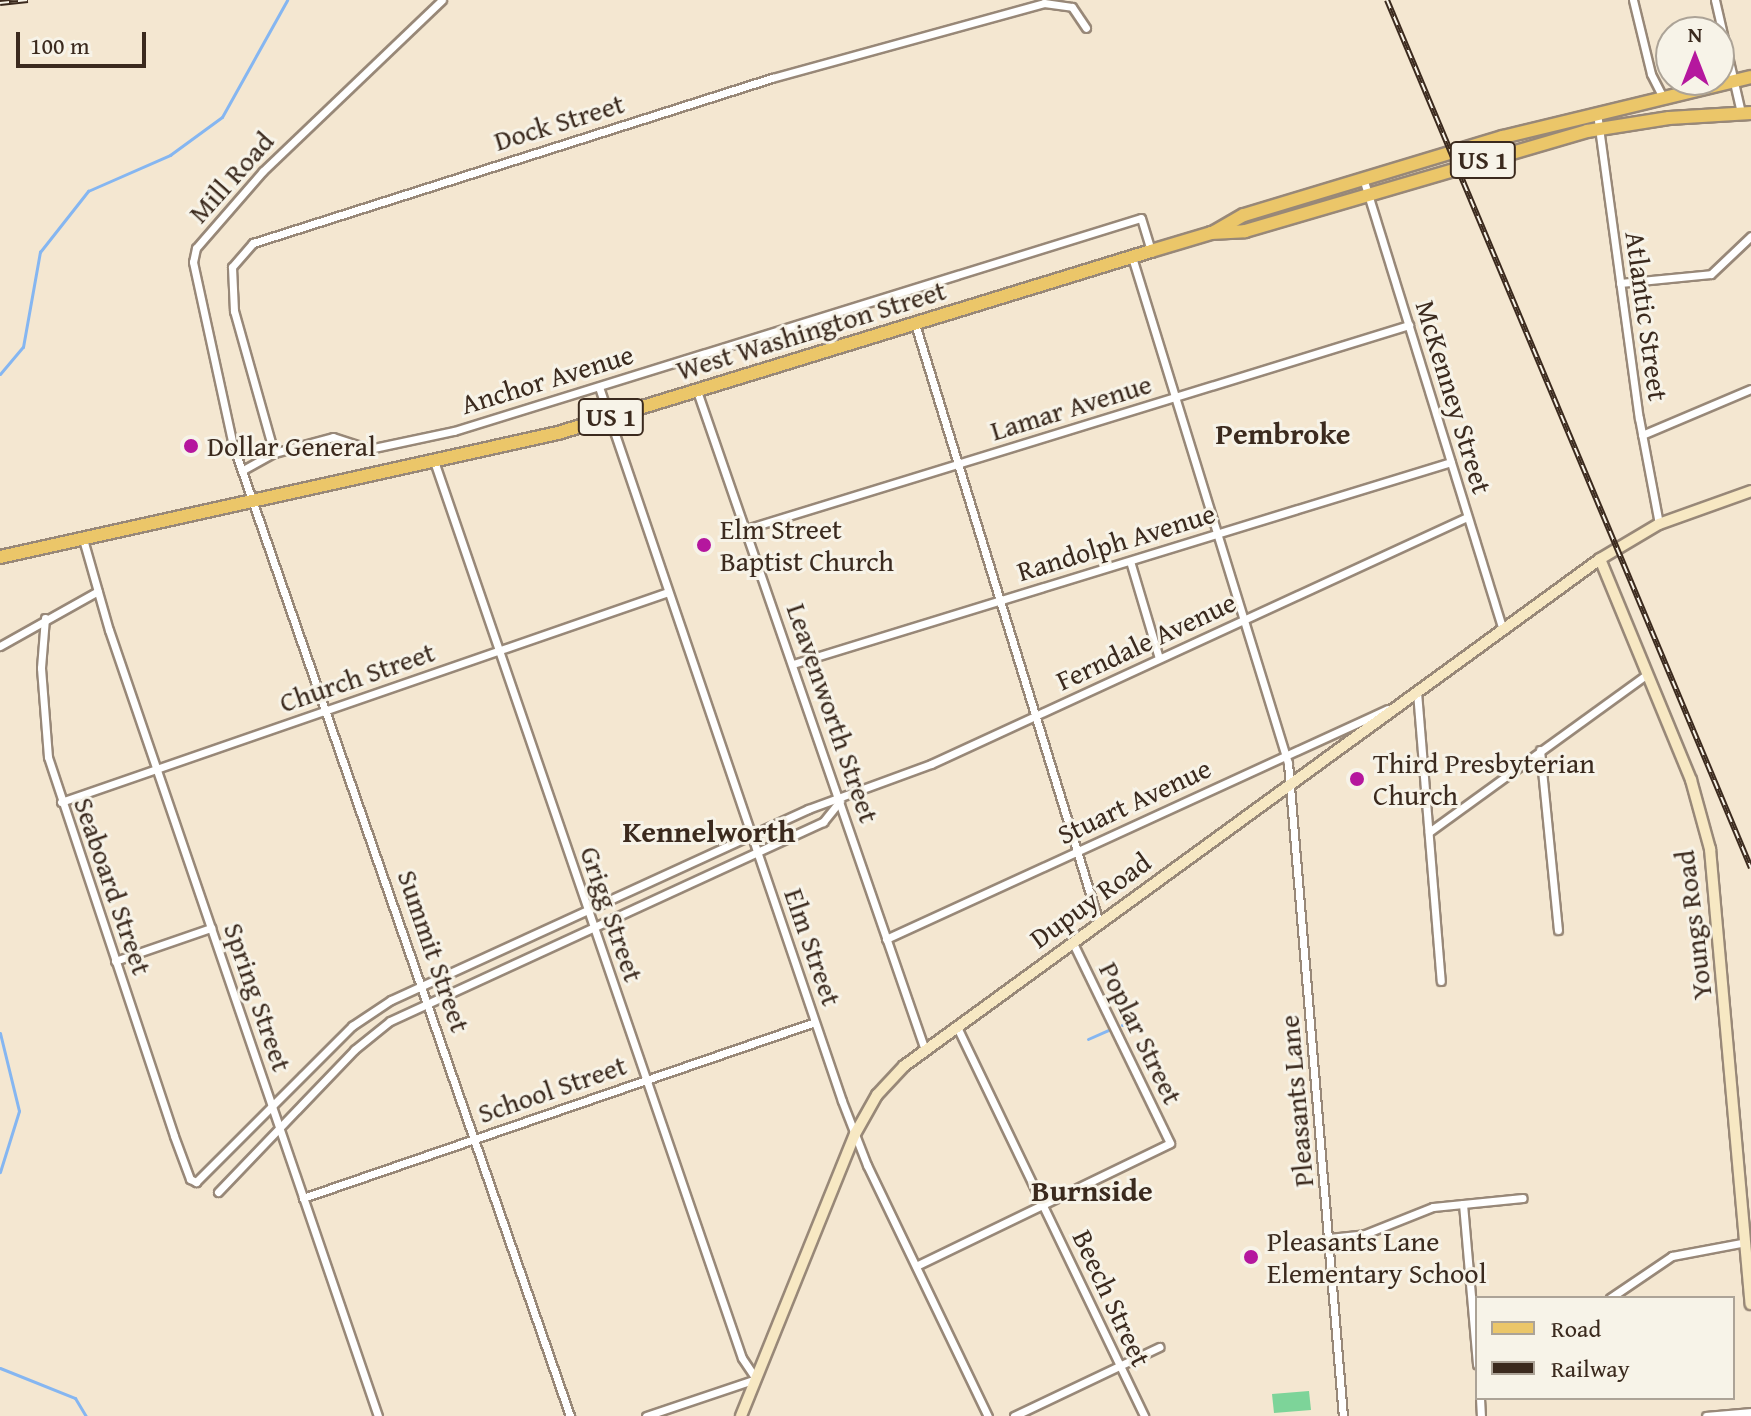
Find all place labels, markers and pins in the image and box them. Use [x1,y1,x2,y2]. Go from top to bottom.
place label: Dollar General [207,429,376,463]
marker: Dollar General [182,437,200,455]
place label: Elm Street Baptist Church [720,512,894,578]
marker: Elm Street Baptist Church [695,536,713,554]
place label: Third Presbyterian Church [1373,746,1595,812]
marker: Third Presbyterian Church [1348,770,1366,788]
place label: Pleasants Lane Elementary School [1267,1224,1486,1290]
marker: Pleasants Lane Elementary School [1242,1248,1260,1266]

